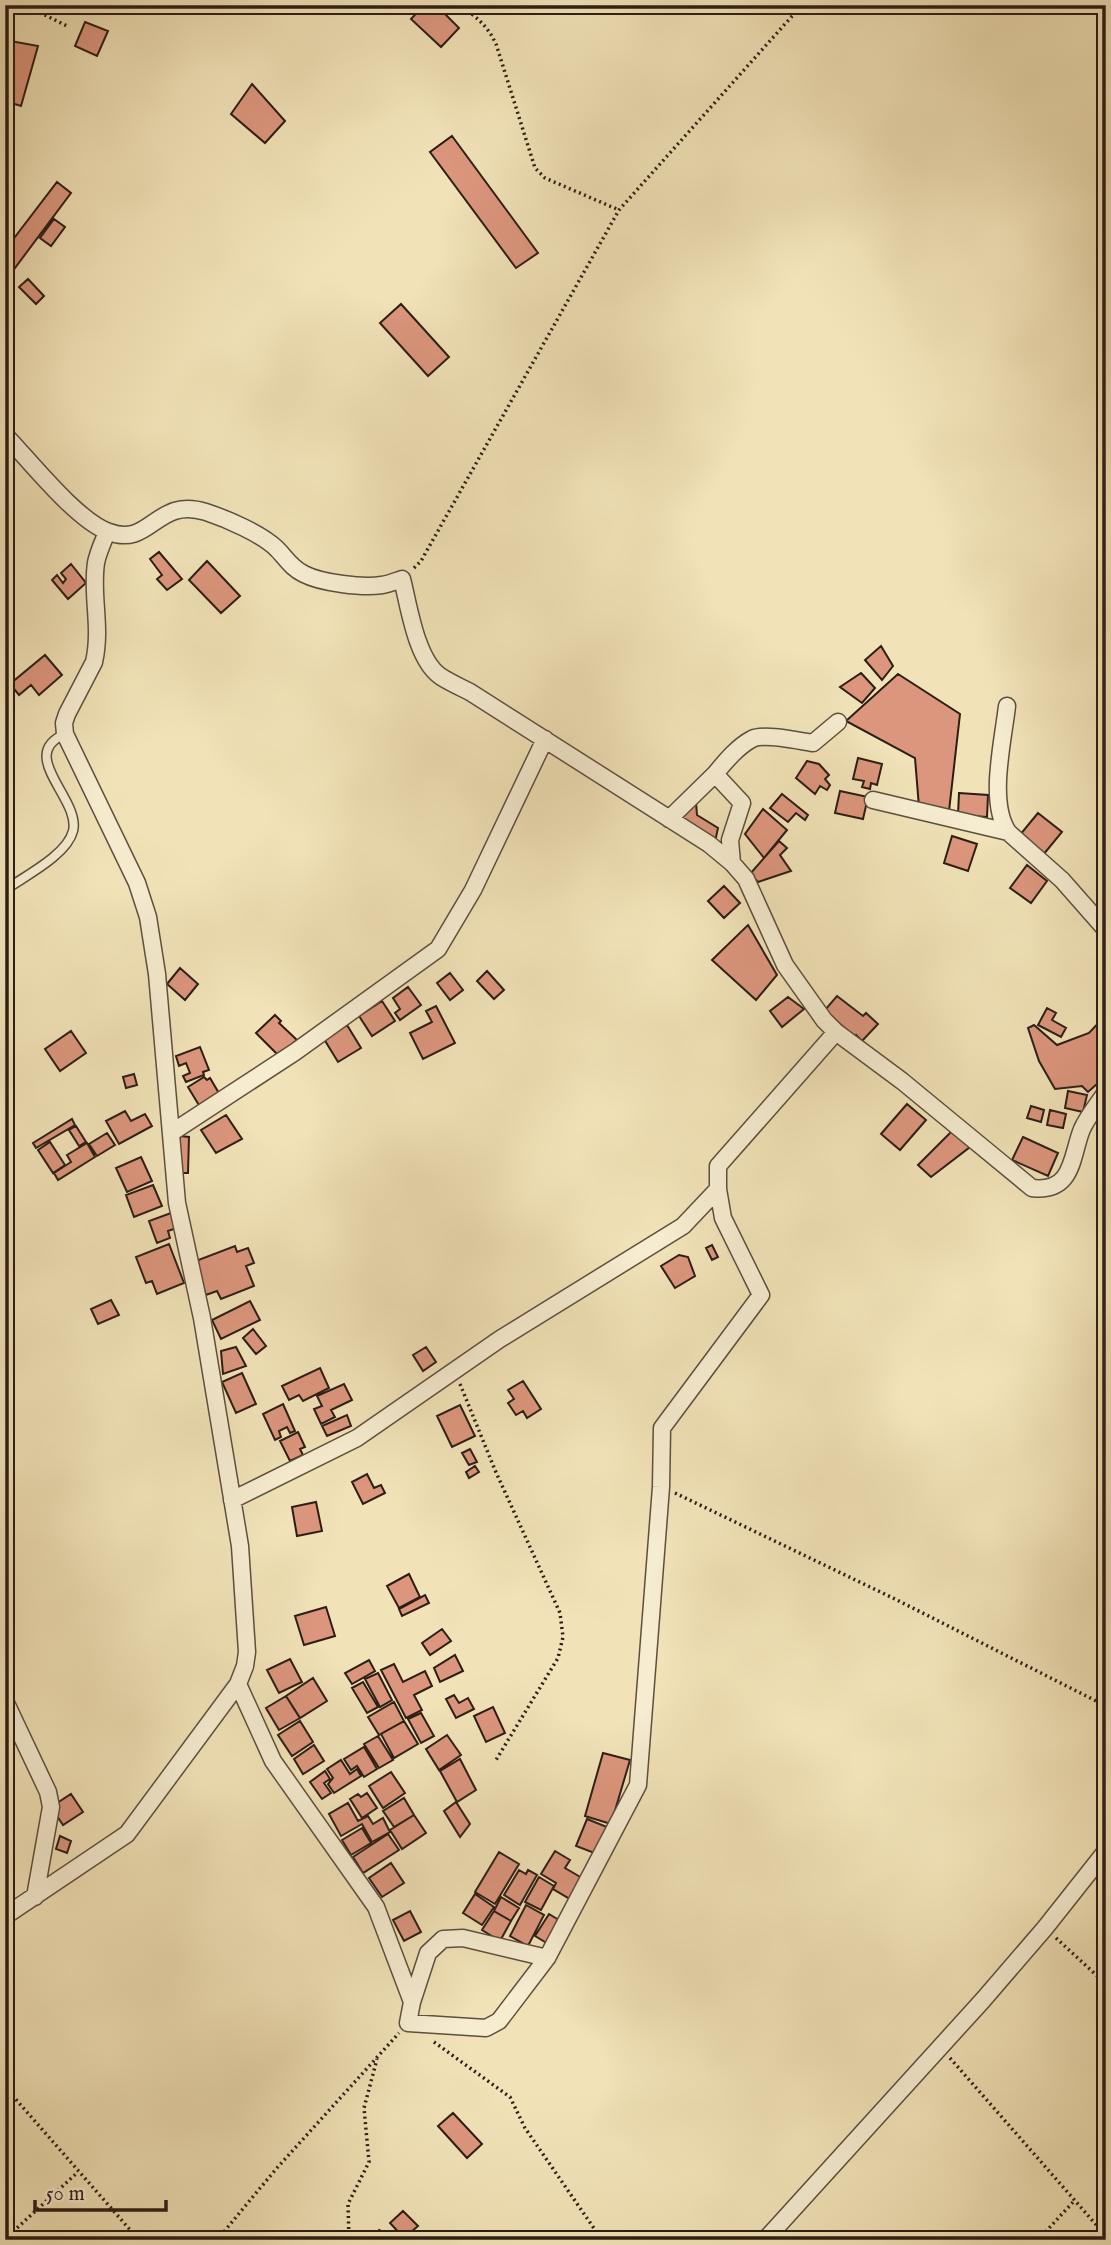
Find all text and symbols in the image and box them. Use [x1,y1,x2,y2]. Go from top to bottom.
scale bar [35,2168,166,2212]
text: 50 m [46,2181,85,2208]

